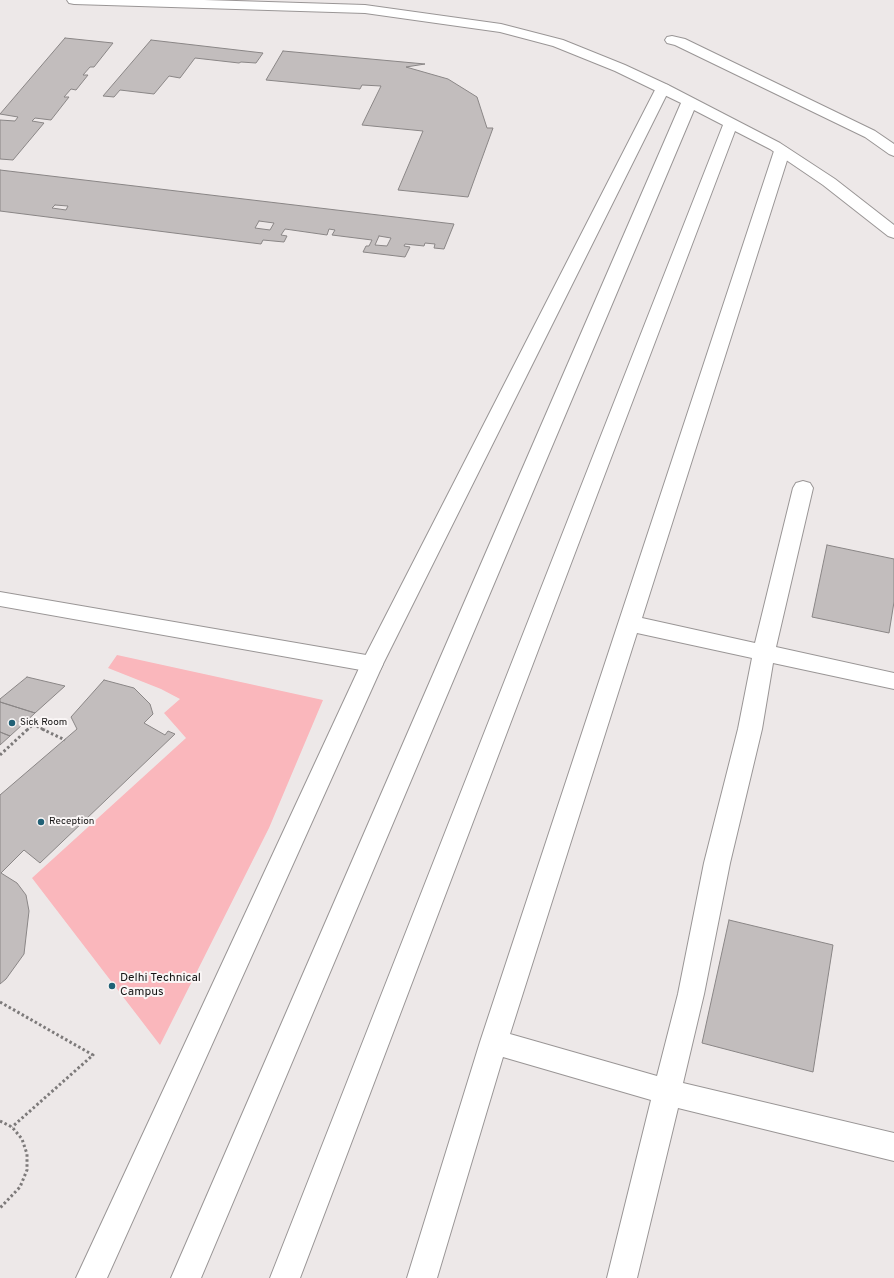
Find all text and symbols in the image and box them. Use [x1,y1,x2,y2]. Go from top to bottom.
place label: Sick Room [20,717,67,729]
marker: Sick Room [7,718,17,728]
place label: Reception [49,816,94,828]
marker: Reception [36,817,46,827]
place label: Delhi Technical Campus [120,972,201,1000]
marker: Delhi Technical Campus [107,981,117,991]

